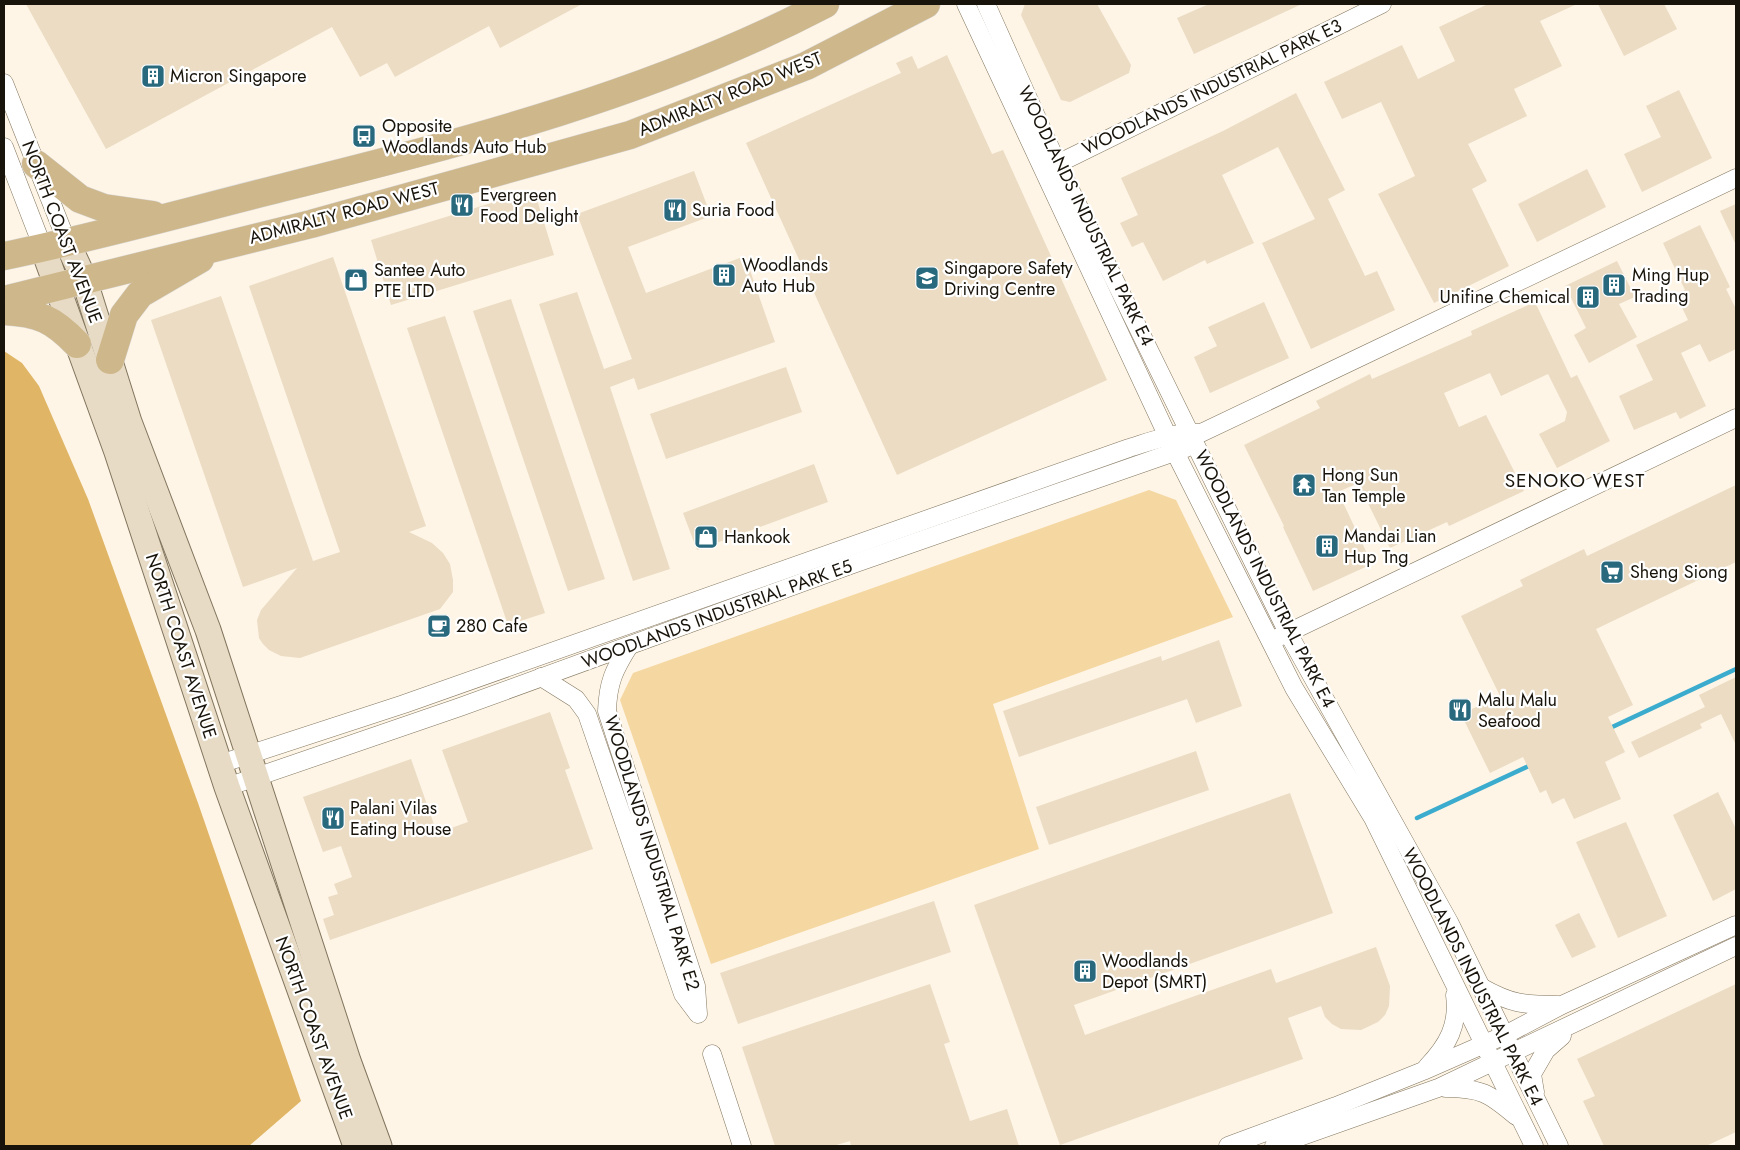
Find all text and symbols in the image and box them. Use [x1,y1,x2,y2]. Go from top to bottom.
street label: WOODLANDS INDUSTRIAL PARK E3 [1078,13,1346,161]
street label: ADMIRALTY ROAD WEST [634,45,826,143]
building icon: Micron Singapore [140,63,166,89]
place label: Micron Singapore [170,63,307,89]
street label: WOODLANDS INDUSTRIAL PARK E4 [1011,81,1161,351]
place label: Opposite Woodlands Auto Hub [382,113,547,160]
bus stop icon: Opposite Woodlands Auto Hub [351,123,377,149]
street label: NORTH COAST AVENUE [15,137,109,327]
street label: ADMIRALTY ROAD WEST [246,175,442,251]
place label: Evergreen Food Delight [480,182,579,229]
restaurant icon: Evergreen Food Delight [449,192,475,218]
restaurant icon: Suria Food [662,197,688,223]
place label: Suria Food [692,197,775,223]
place label: Woodlands Auto Hub [742,252,828,299]
place label: Singapore Safety Driving Centre [944,255,1073,302]
place label: Santee Auto PTE LTD [374,257,466,304]
building icon: Woodlands Auto Hub [711,262,737,288]
place label: Ming Hup Trading [1632,262,1709,309]
school or university icon: Singapore Safety Driving Centre [914,265,940,291]
shop icon: Santee Auto PTE LTD [343,267,369,293]
building icon: Ming Hup Trading [1601,272,1627,298]
place label: Unifine Chemical [1439,284,1570,310]
building icon: Unifine Chemical [1575,284,1601,310]
street label: WOODLANDS INDUSTRIAL PARK E4 [1188,445,1342,713]
place label: Hong Sun Tan Temple [1322,462,1406,509]
district label: SENOKO WEST [1505,467,1645,494]
temple icon: Hong Sun Tan Temple [1291,472,1317,498]
place label: Mandai Lian Hup Tng [1344,523,1437,570]
shop icon: Hankook [693,524,719,550]
place label: Hankook [724,524,790,550]
building icon: Mandai Lian Hup Tng [1314,533,1340,559]
street label: NORTH COAST AVENUE [139,550,223,742]
street label: WOODLANDS INDUSTRIAL PARK E5 [578,553,856,675]
supermarket icon: Sheng Siong [1599,559,1625,585]
place label: Sheng Siong [1630,559,1728,585]
cafe icon: 280 Cafe [426,613,452,639]
place label: 280 Cafe [456,613,528,639]
place label: Malu Malu Seafood [1478,687,1557,734]
restaurant icon: Malu Malu Seafood [1447,697,1473,723]
street label: WOODLANDS INDUSTRIAL PARK E2 [598,712,706,994]
place label: Palani Vilas Eating House [350,795,451,842]
restaurant icon: Palani Vilas Eating House [320,805,346,831]
street label: WOODLANDS INDUSTRIAL PARK E4 [1396,843,1550,1111]
street label: NORTH COAST AVENUE [269,933,359,1123]
place label: Woodlands Depot (SMRT) [1102,948,1207,995]
building icon: Woodlands Depot (SMRT) [1072,958,1098,984]

